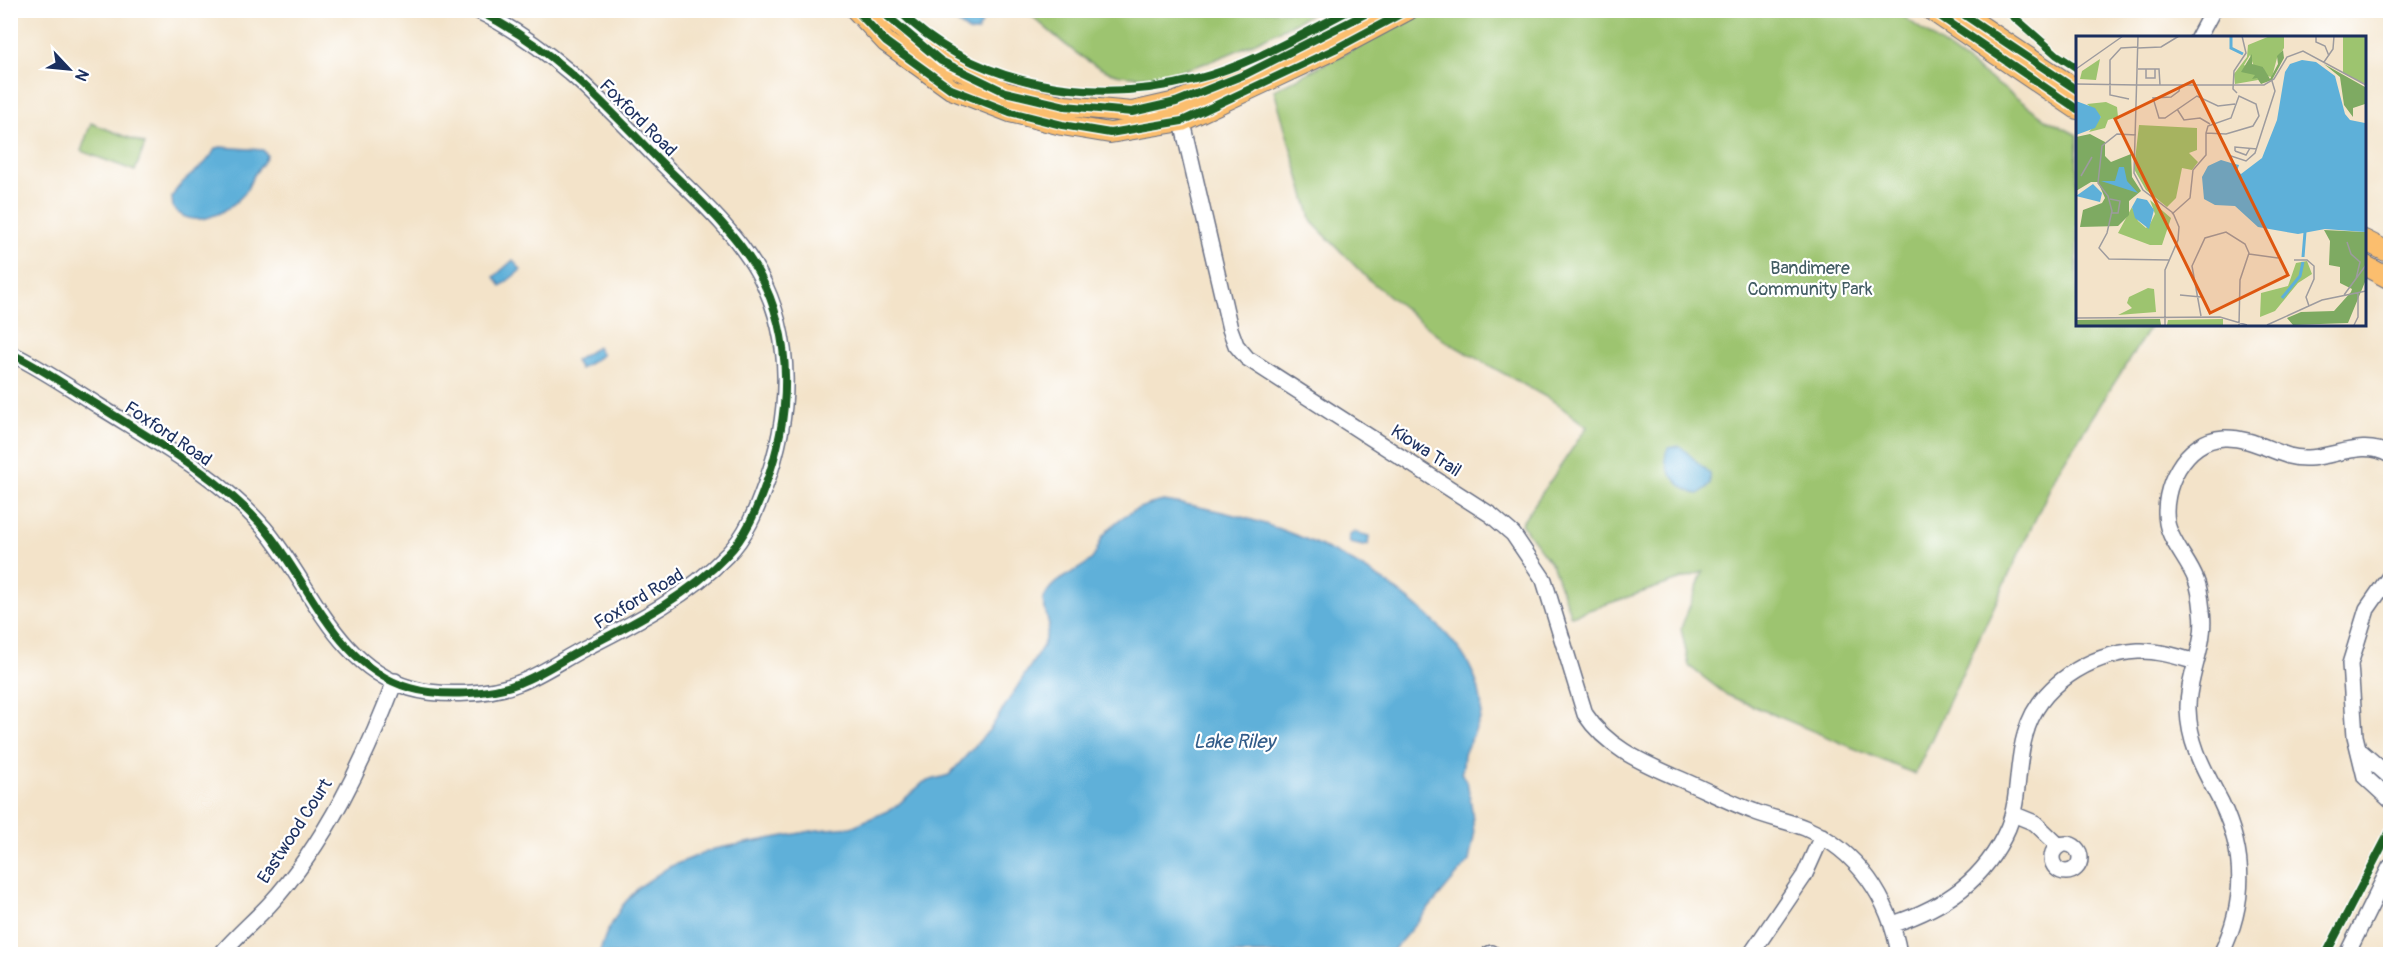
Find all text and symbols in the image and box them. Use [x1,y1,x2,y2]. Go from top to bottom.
inset map [2076,36,2365,326]
north arrow [39,39,99,99]
text: N [70,66,93,85]
street label: Foxford Road [594,74,682,162]
park label: Bandimere Community Park [1747,257,1873,301]
street label: Foxford Road [120,396,216,472]
street label: Kiowa Trail [1386,420,1466,482]
street label: Foxford Road [590,563,688,635]
water label: Lake Riley [1193,729,1277,754]
street label: Eastwood Court [252,773,338,888]

